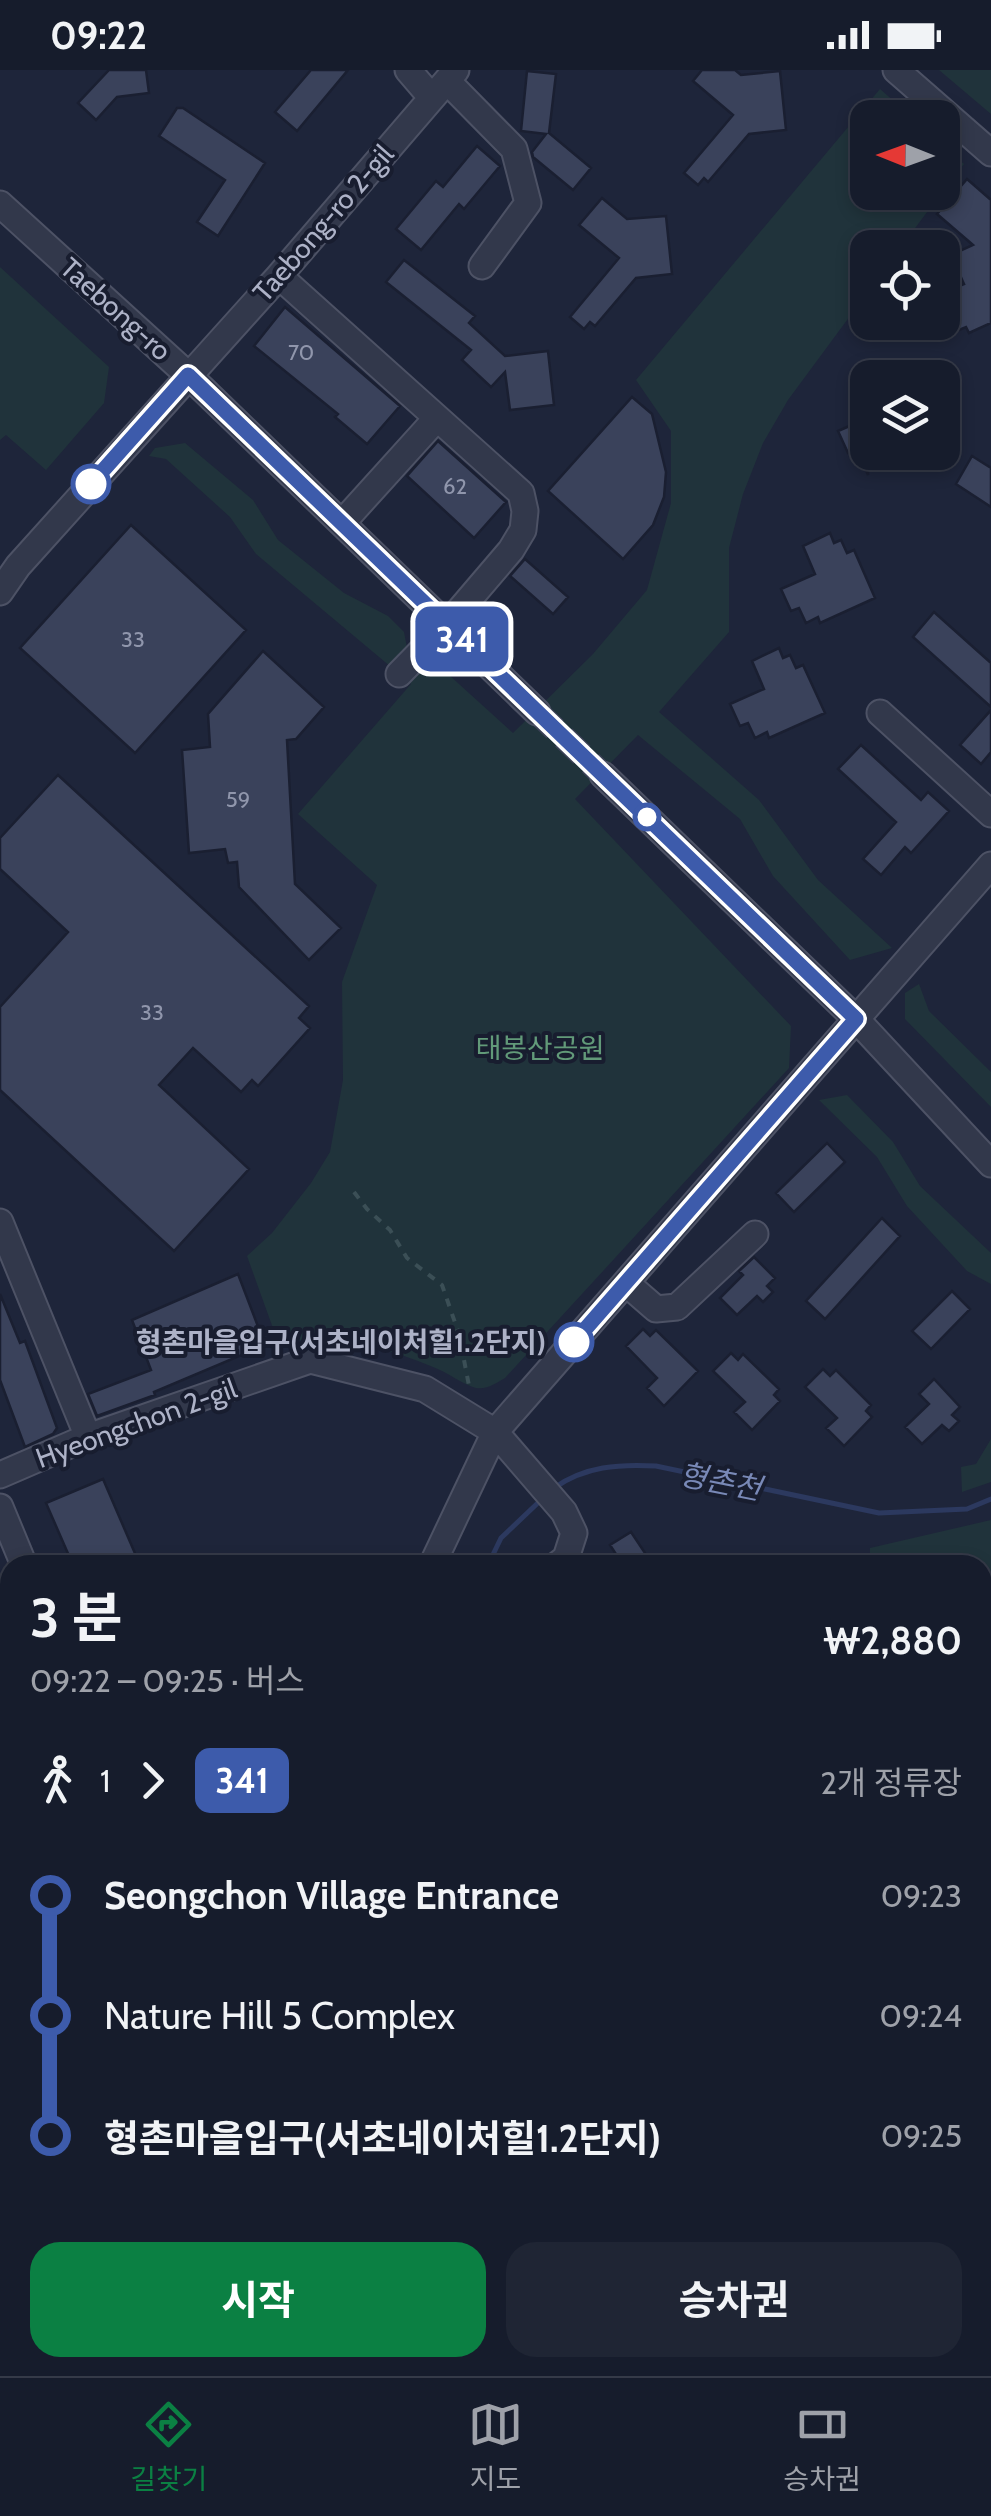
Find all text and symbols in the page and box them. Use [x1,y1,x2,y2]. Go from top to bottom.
text: 09:22 [50,12,147,59]
north arrow [850,100,960,210]
map controls [850,100,960,470]
street label: Taebong-ro 2-gil [246,137,401,308]
button: locate [850,230,960,340]
street label: Taebong-ro [54,250,178,368]
house number: 70 [288,339,314,366]
button: layers [850,360,960,470]
unlabelled marker [72,465,110,503]
house number: 62 [443,473,467,500]
line badge: 341 [404,606,520,672]
text: 341 [435,618,489,661]
house number: 33 [121,626,145,653]
house number: 59 [226,786,250,813]
unlabelled marker [634,804,660,830]
house number: 33 [140,999,164,1026]
park label: 태봉산공원 [476,1031,604,1065]
marker: 형촌마을입구(서초네이처힐1.2단지) [555,1323,593,1361]
place label: 형촌마을입구(서초네이처힐1.2단지) [136,1325,546,1359]
street label: Hyeongchon 2-gil [31,1371,241,1475]
water label: 형촌천 [676,1455,768,1508]
text: 3 분 [30,1584,123,1651]
text: ₩2,880 [824,1617,962,1664]
text: 09:22 – 09:25 · 버스 [30,1661,305,1700]
icon: walk [30,1753,85,1808]
icon: forward [125,1753,180,1808]
text: 341 [215,1759,269,1802]
text: 1 [100,1761,110,1800]
text: 2개 정류장 [820,1763,962,1802]
text: Seongchon Village Entrance [104,1872,559,1919]
text: 09:23 [881,1876,962,1915]
text: Nature Hill 5 Complex [104,1992,455,2039]
text: 09:24 [880,1996,962,2035]
text: 형촌마을입구(서초네이처힐1.2단지) [104,2115,661,2162]
text: 09:25 [881,2116,962,2155]
button: 시작 [30,2242,486,2357]
button: 승차권 [506,2242,962,2357]
tab: 길찾기 [130,2397,208,2497]
tab: 지도 [468,2397,523,2497]
tab: 승차권 [783,2397,861,2497]

